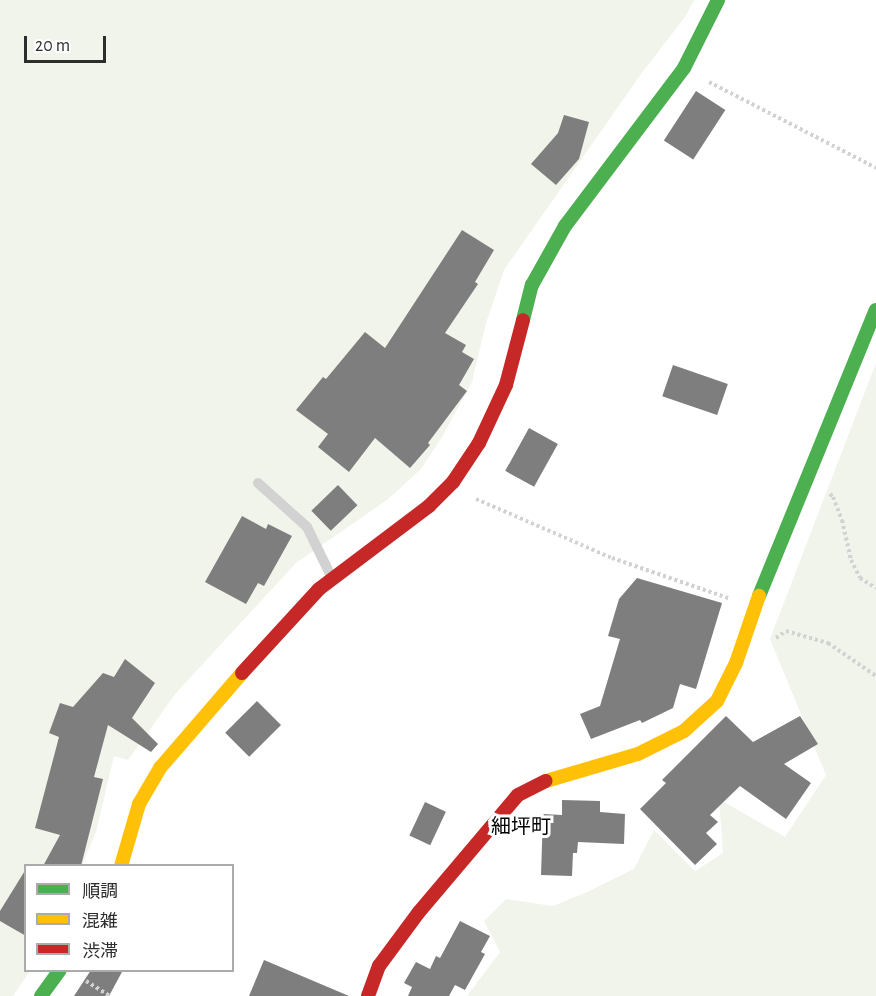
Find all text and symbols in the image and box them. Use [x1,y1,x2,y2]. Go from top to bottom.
scale bar [27,24,110,62]
text: 20 m [35,37,70,55]
district label: 細坪町 [491,815,551,839]
legend [24,864,234,972]
text: 順調 [82,883,118,901]
text: 混雑 [82,913,118,931]
text: 渋滞 [82,943,118,961]

